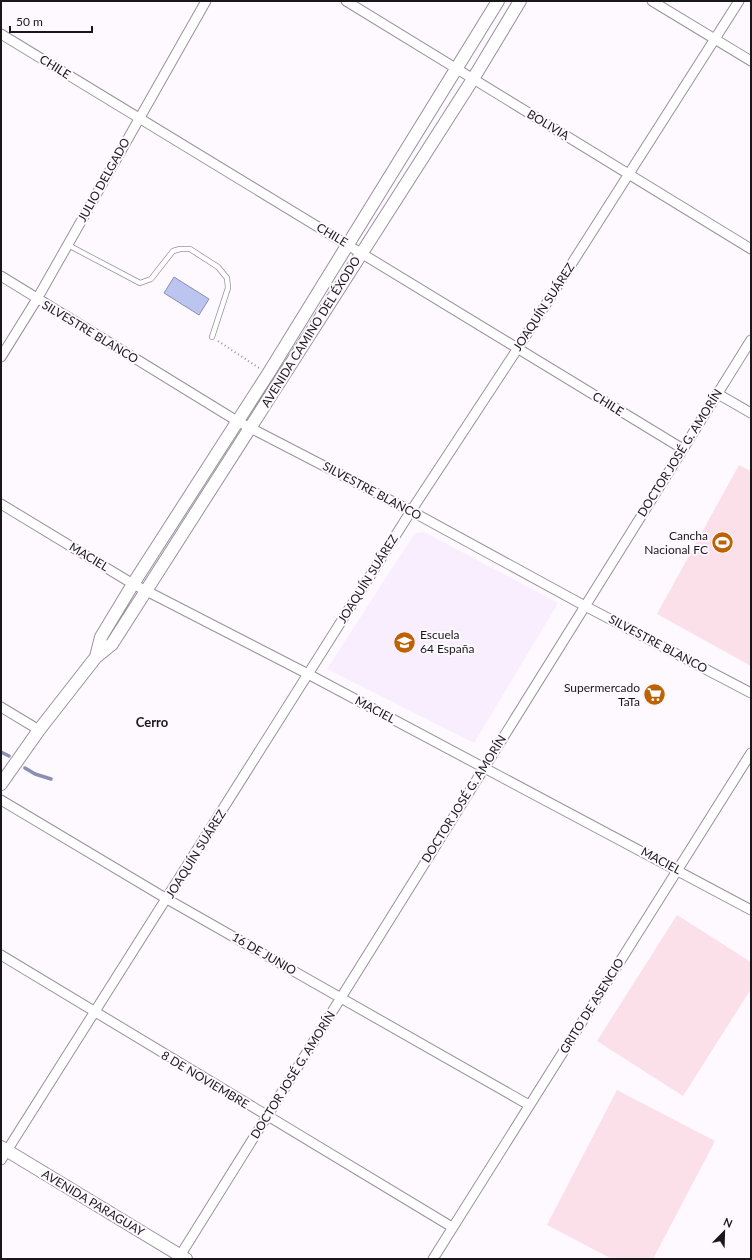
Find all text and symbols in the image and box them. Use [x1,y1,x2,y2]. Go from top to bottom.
scale bar [10,8,92,34]
text: 50 m [16,14,43,29]
street label: CHILE [37,51,74,82]
street label: BOLIVIA [524,106,573,143]
street label: JULIO DELGADO [74,135,133,224]
street label: CHILE [314,219,351,250]
street label: AVENIDA CAMINO DEL ÉXODO [258,253,363,410]
street label: JOAQUÍN SUÁREZ [510,260,577,353]
street label: SILVESTRE BLANCO [39,297,142,366]
street label: DOCTOR JOSÉ G. AMORÍN [634,386,725,519]
street label: CHILE [590,388,627,419]
street label: SILVESTRE BLANCO [320,458,425,523]
place label: Cancha Nacional FC [644,528,708,557]
sports icon: Cancha Nacional FC [710,530,736,556]
street label: JOAQUÍN SUÁREZ [334,532,401,626]
street label: MACIEL [67,539,112,574]
street label: SILVESTRE BLANCO [606,611,711,676]
place label: Escuela 64 España [420,627,474,656]
school or university icon: Escuela 64 España [392,629,418,655]
place label: Supermercado TaTa [564,680,640,709]
supermarket icon: Supermercado TaTa [642,682,668,708]
street label: MACIEL [353,693,398,726]
district label: Cerro [136,714,169,730]
street label: DOCTOR JOSÉ G. AMORÍN [418,732,509,865]
street label: JOAQUÍN SUÁREZ [162,807,229,901]
street label: MACIEL [639,844,684,877]
street label: 16 DE JUNIO [229,929,299,978]
street label: GRITO DE ASENCIO [556,955,627,1056]
street label: DOCTOR JOSÉ G. AMORÍN [247,1008,338,1141]
street label: 8 DE NOVIEMBRE [159,1048,252,1112]
street label: AVENIDA PARAGUAY [39,1166,148,1239]
north arrow [704,1212,744,1252]
text: N [722,1215,735,1230]

